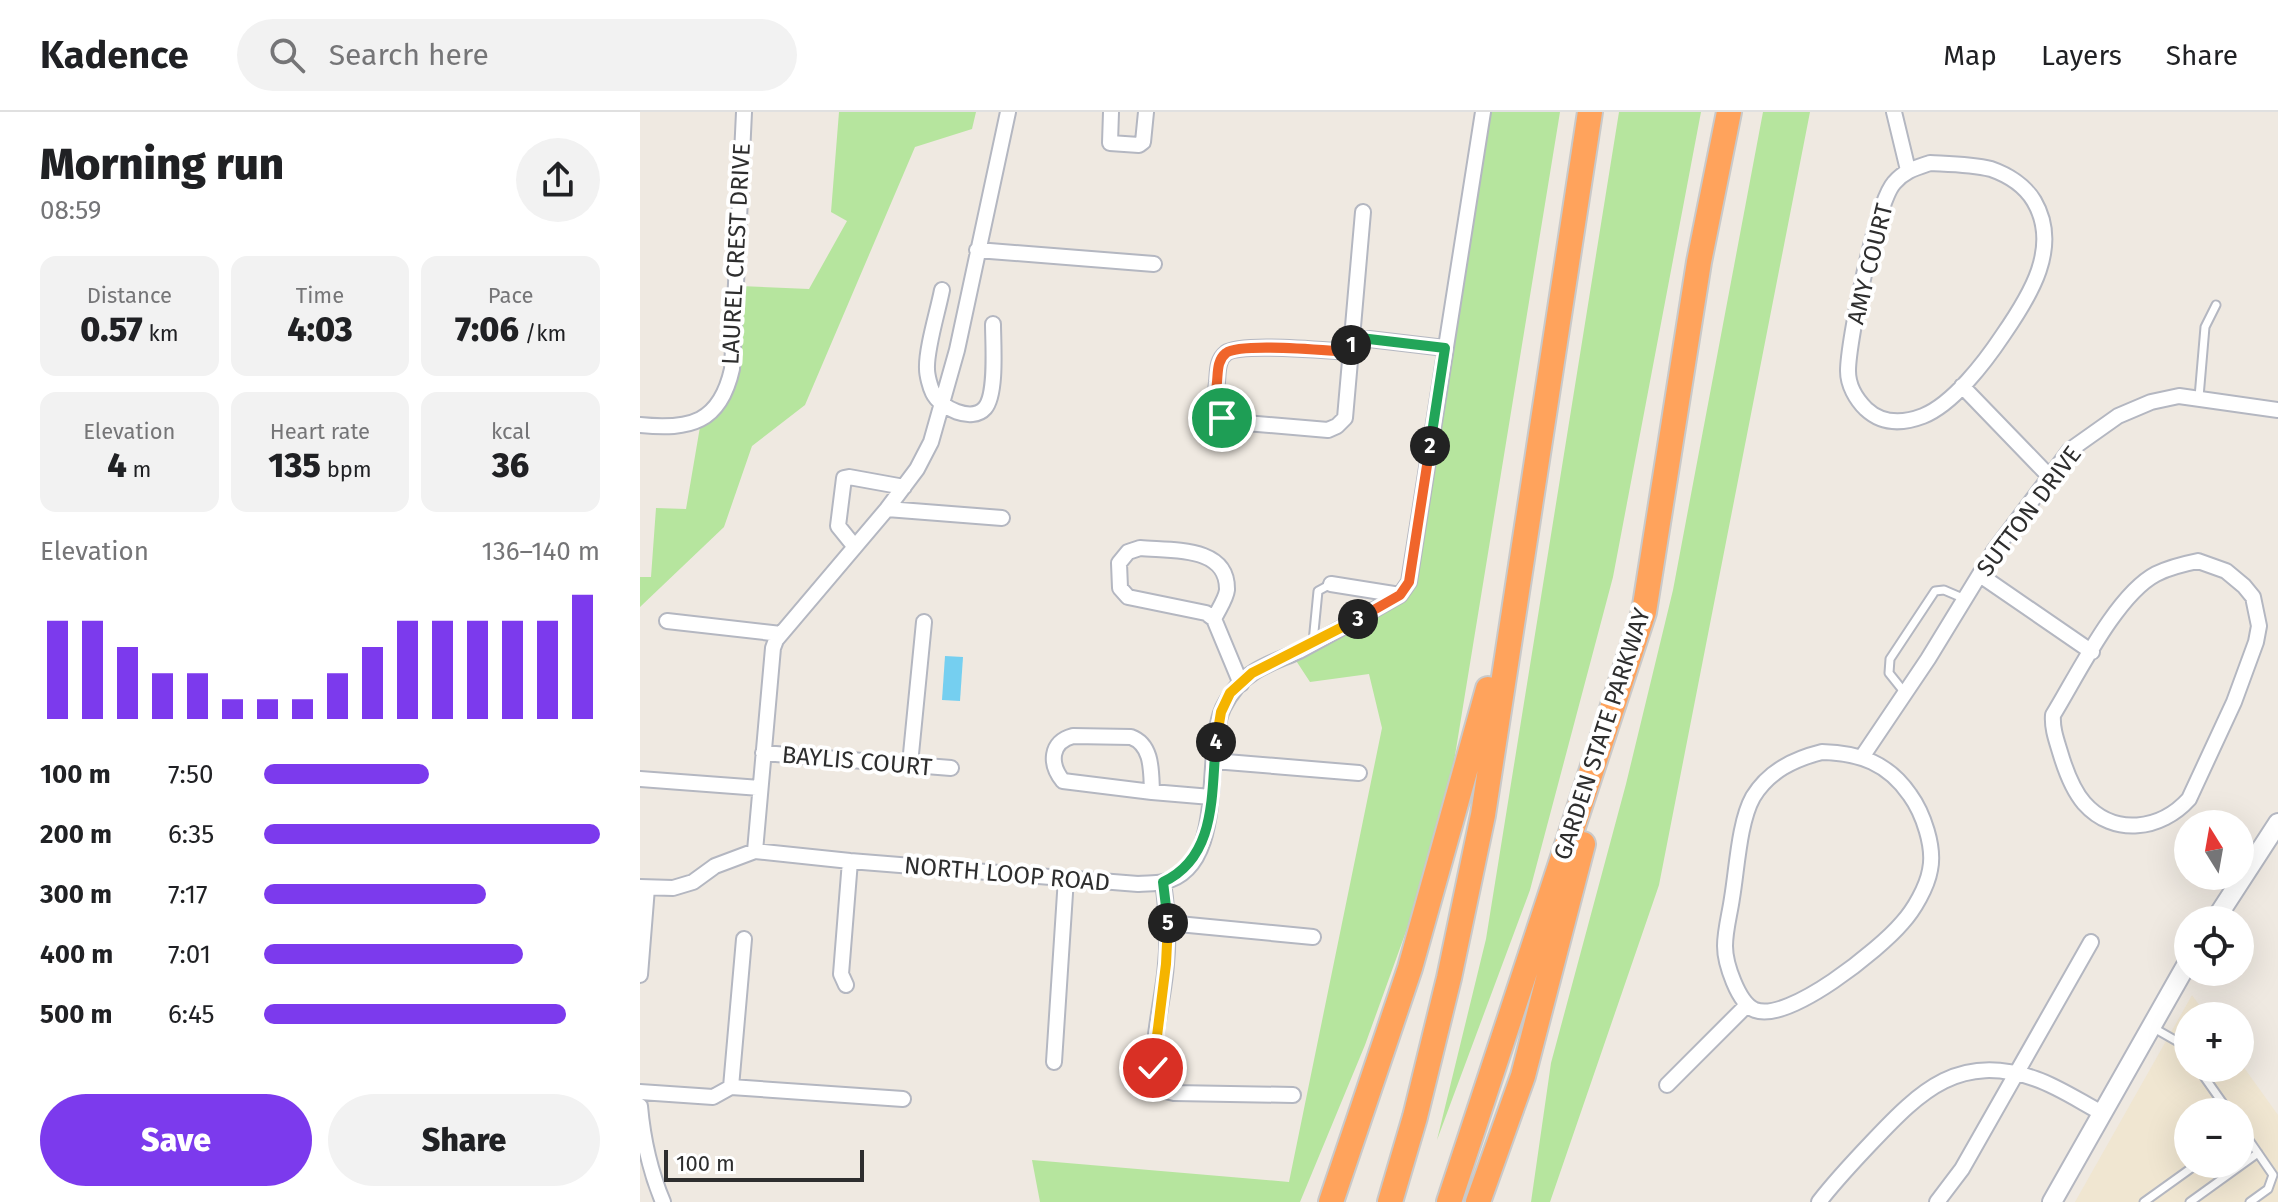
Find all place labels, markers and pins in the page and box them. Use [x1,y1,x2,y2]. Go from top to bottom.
pin: 1 [1331,325,1371,365]
pin [1188,384,1256,452]
pin: 2 [1410,426,1450,466]
pin: 3 [1338,599,1378,639]
pin: 4 [1196,722,1236,762]
pin: 5 [1148,903,1188,943]
pin [1119,1034,1187,1102]

